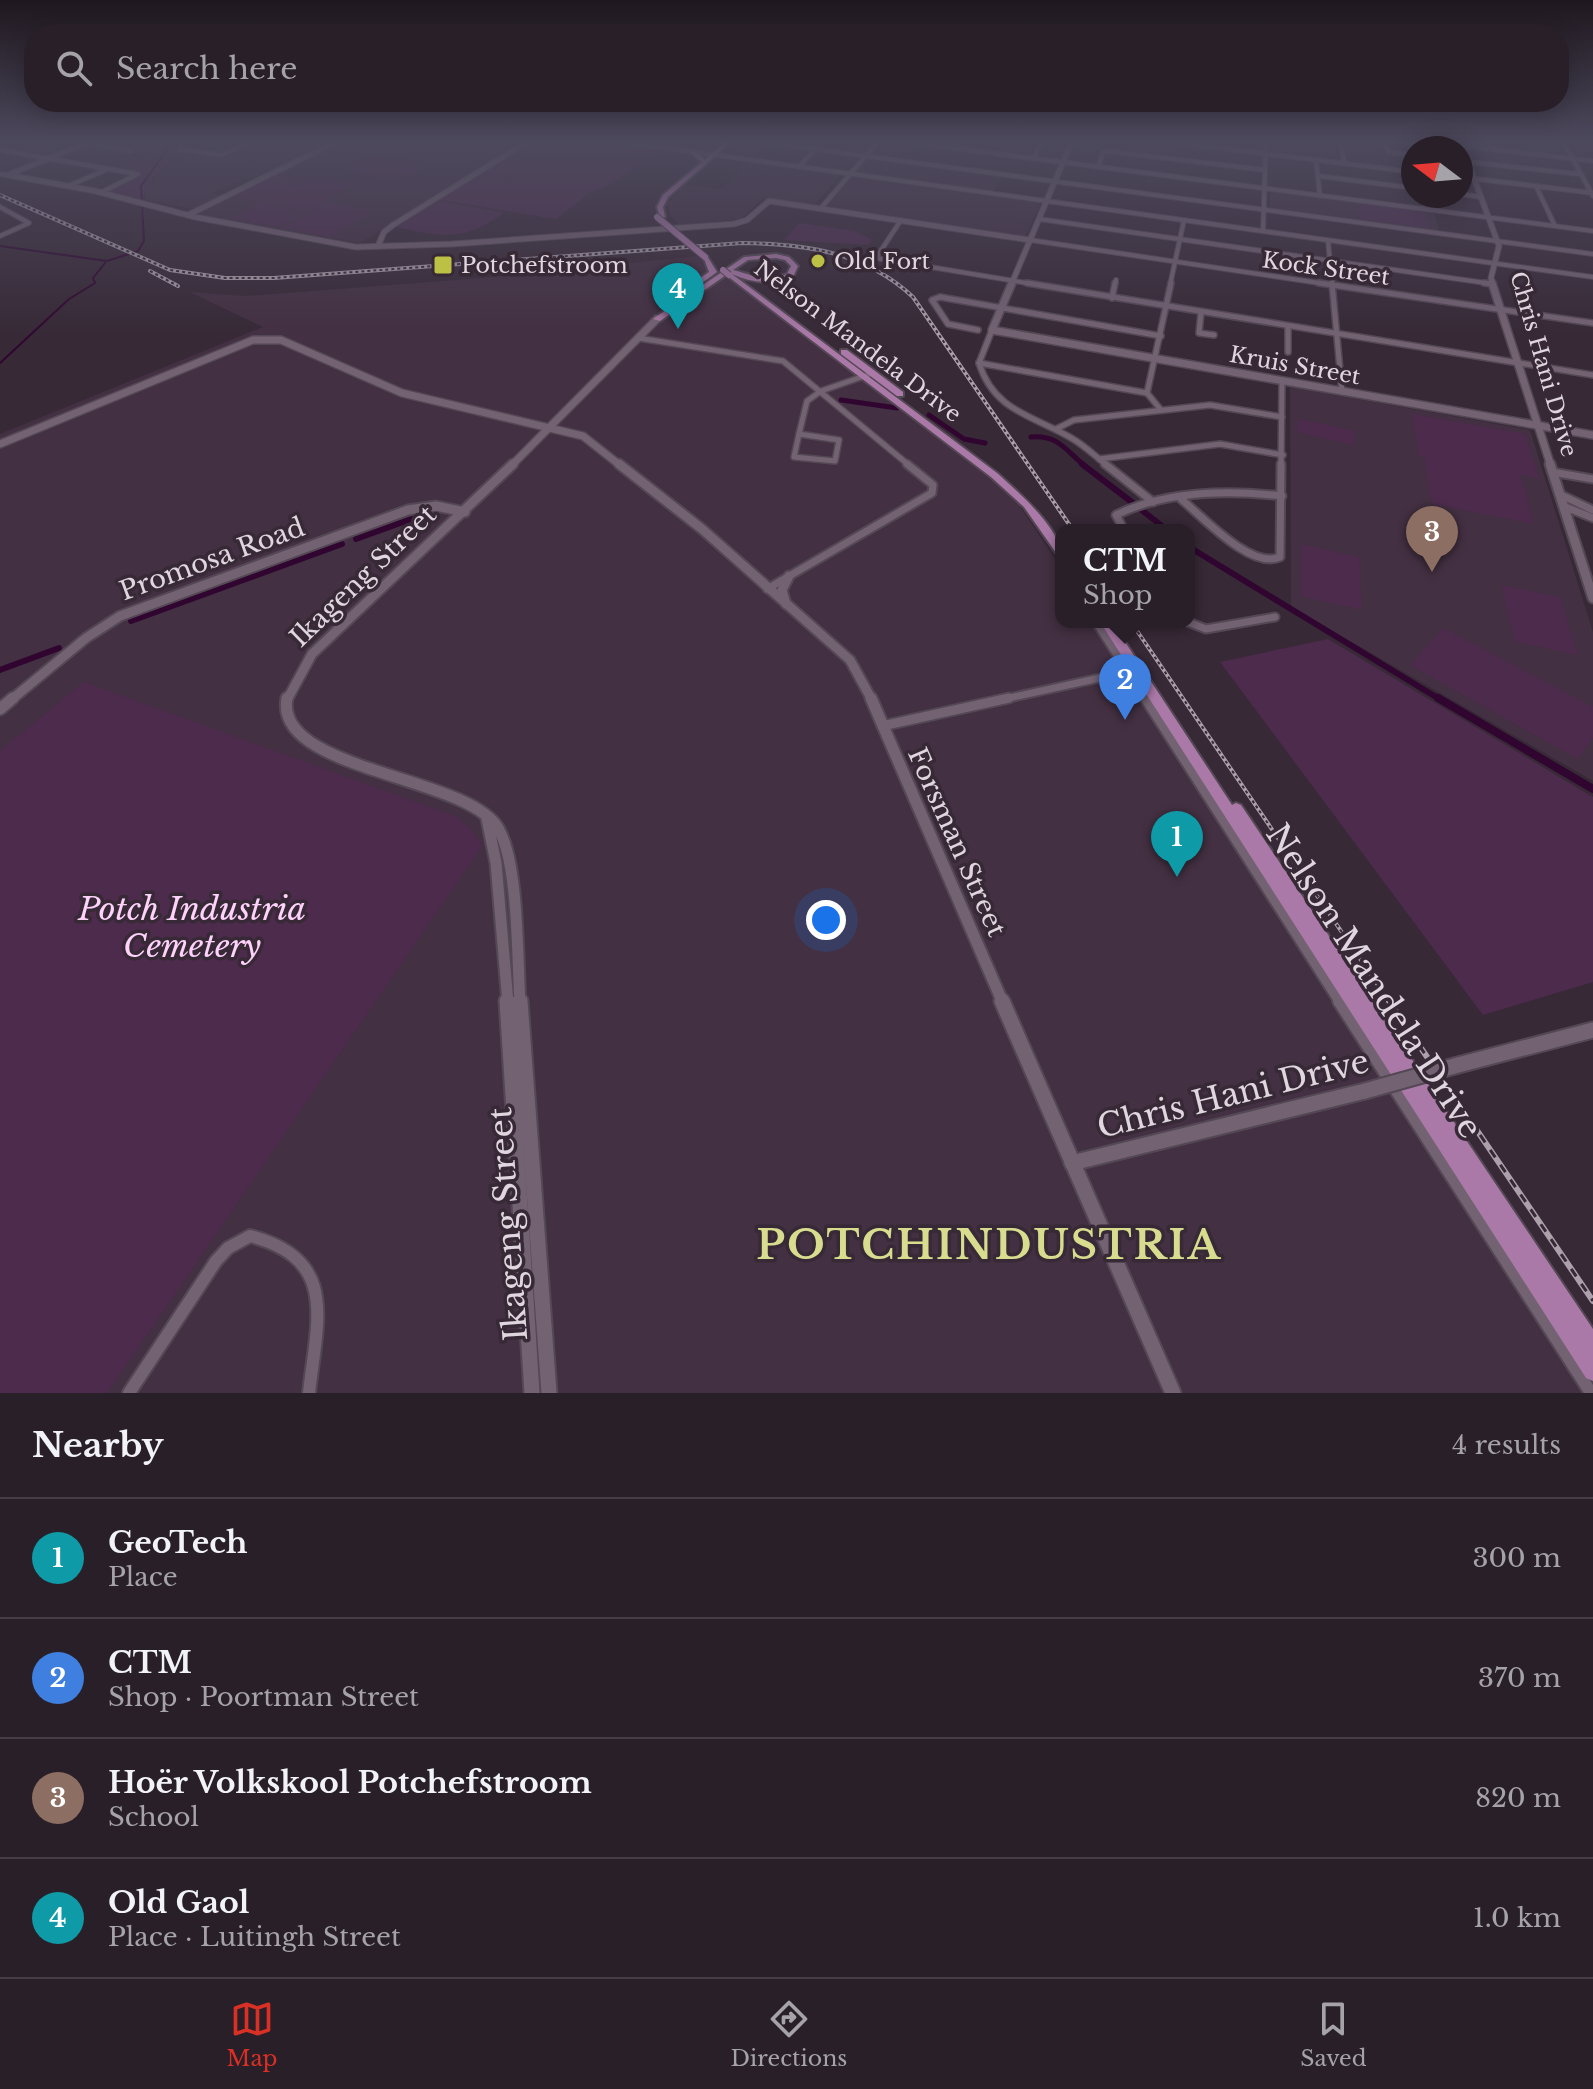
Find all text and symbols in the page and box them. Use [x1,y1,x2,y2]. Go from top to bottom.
search box [24,24,1569,112]
icon: search [52,46,96,90]
text: Search here [116,50,297,87]
north arrow [1401,136,1473,208]
street label: Kock Street [1260,246,1392,291]
place label: Old Fort [834,248,931,275]
place label: Potchefstroom [461,252,628,279]
marker: Old Fort [809,252,827,270]
marker: Potchefstroom [432,254,454,276]
street label: Nelson Mandela Drive [749,255,966,428]
pin: 4 [652,263,704,329]
street label: Chris Hani Drive [1504,268,1583,460]
street label: Kruis Street [1227,341,1363,390]
street label: Ikageng Street [283,498,443,654]
pin: 3 [1406,506,1458,572]
street label: Promosa Road [115,511,309,607]
popup [1055,524,1195,628]
text: CTM [1083,542,1167,579]
text: Shop [1083,579,1152,611]
pin: 2 [1099,654,1151,720]
street label: Forsman Street [901,743,1013,942]
pin: 1 [1151,811,1203,877]
street label: Nelson Mandela Drive [1257,816,1491,1146]
park label: Potch Industria Cemetery [77,889,306,966]
your location [806,900,846,940]
street label: Chris Hani Drive [1093,1041,1373,1147]
street label: Ikageng Street [480,1106,536,1342]
district label: POTCHINDUSTRIA [756,1220,1222,1270]
text: Nearby [32,1424,164,1466]
text: 4 results [1452,1429,1561,1461]
text: GeoTech [108,1524,248,1561]
text: 1 [52,1542,64,1574]
text: 300 m [1472,1542,1561,1574]
text: Place [108,1561,178,1593]
text: CTM [108,1644,192,1681]
text: 2 [50,1662,66,1694]
text: 370 m [1478,1662,1561,1694]
text: Shop · Poortman Street [108,1681,419,1713]
text: Hoër Volkskool Potchefstroom [108,1764,592,1801]
text: 3 [50,1782,66,1814]
text: 820 m [1475,1782,1561,1814]
text: School [108,1801,199,1833]
text: Old Gaol [108,1884,249,1921]
text: 4 [49,1902,67,1934]
text: 1.0 km [1473,1902,1561,1934]
text: Place · Luitingh Street [108,1921,401,1953]
tab: Map [226,1997,278,2072]
tab: Directions [730,1997,847,2072]
tab: Saved [1300,1997,1367,2072]

